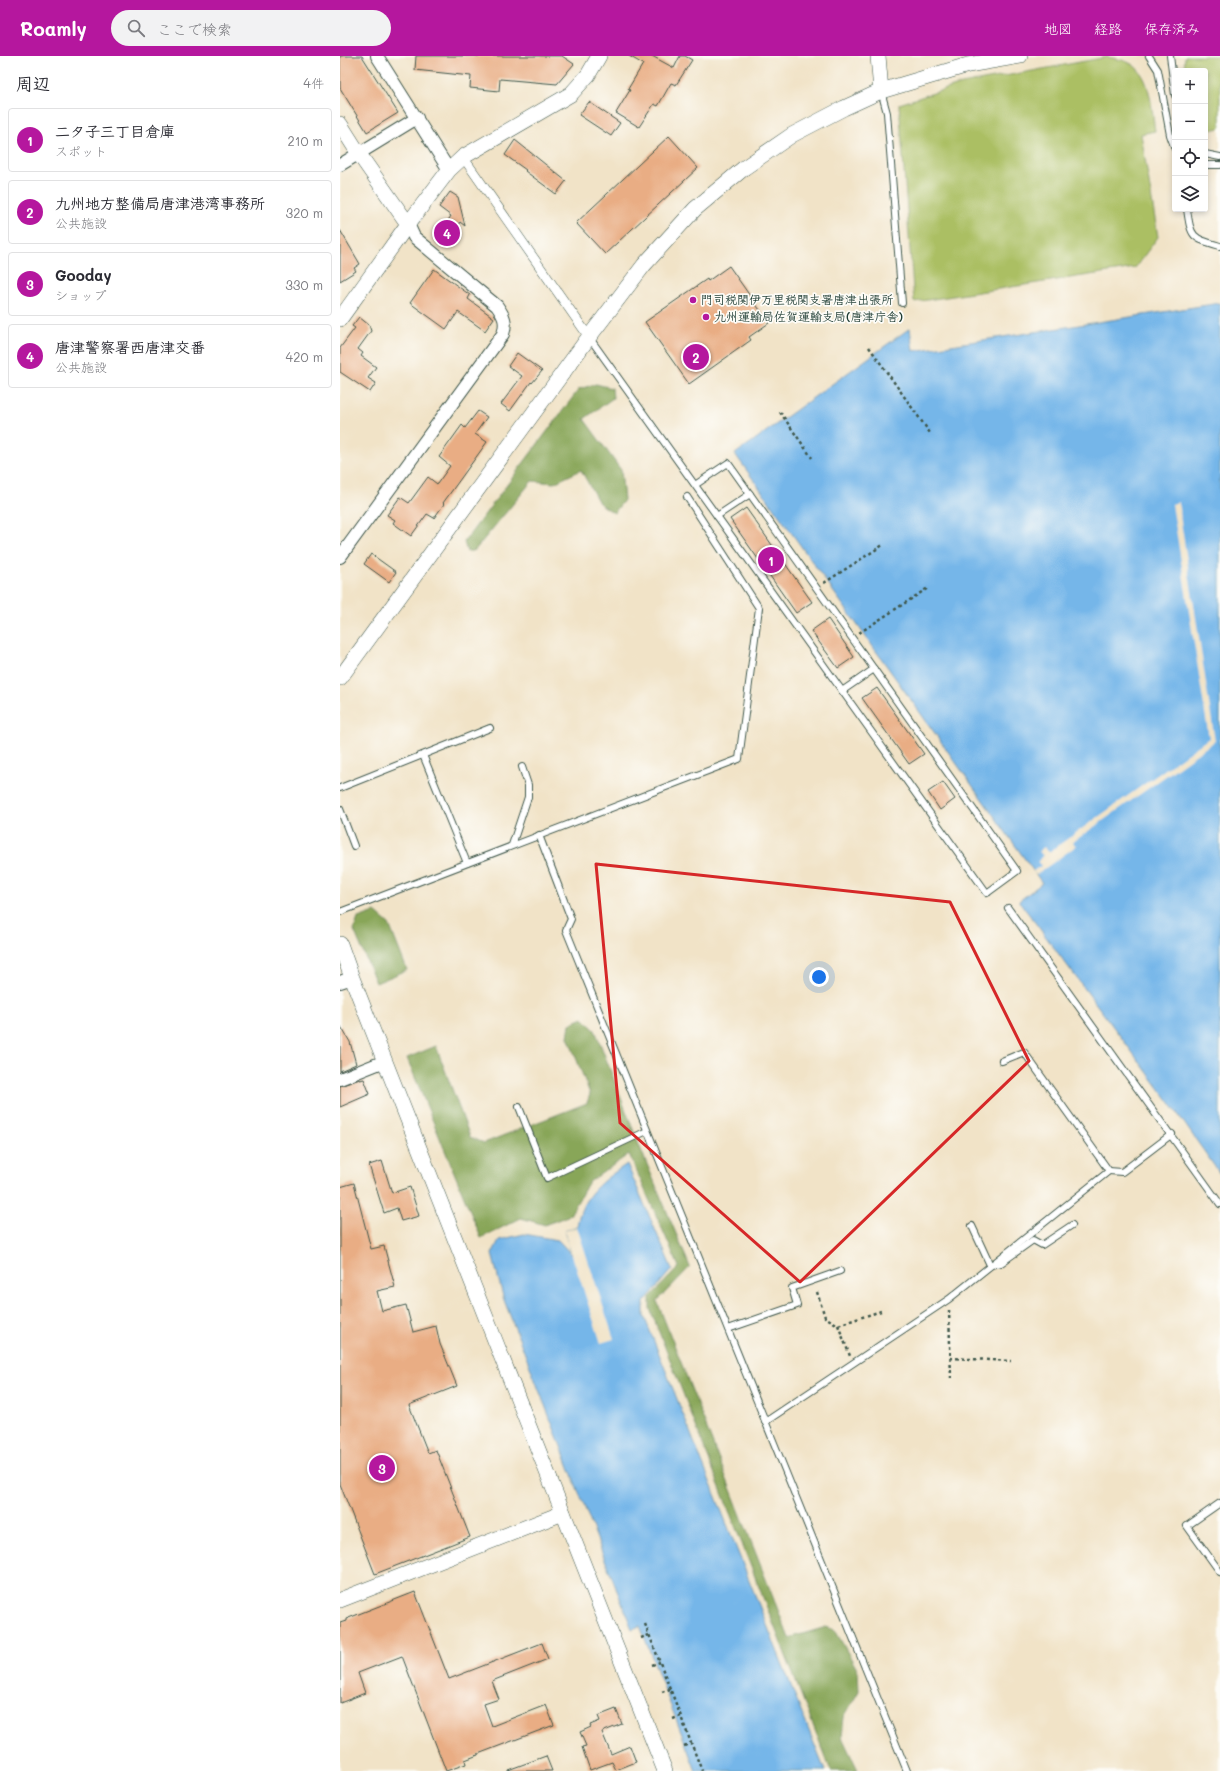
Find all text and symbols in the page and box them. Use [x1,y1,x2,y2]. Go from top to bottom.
search box [111,10,391,46]
text: Roamly [20,16,87,41]
icon: search [125,17,147,39]
text: ここで検索 [157,19,232,39]
text: 地図 [1044,19,1072,38]
text: 経路 [1094,19,1122,38]
text: 保存済み [1144,19,1200,38]
map controls [1172,68,1208,212]
button: + [1172,68,1208,104]
text: 周辺 [16,72,50,94]
text: 4件 [303,74,324,91]
button: − [1172,104,1208,140]
text: 二タ子三丁目倉庫 [55,121,175,141]
text: 1 [27,132,33,149]
text: 210 m [287,132,323,149]
button: locate [1172,140,1208,176]
text: スポット [55,142,107,159]
button: layers [1172,176,1208,212]
text: 九州地方整備局唐津港湾事務所 [55,193,265,213]
text: 2 [26,204,34,221]
text: 320 m [286,204,323,221]
text: 公共施設 [55,214,107,231]
pin: 4 [434,218,460,248]
text: Gooday [55,265,112,285]
text: 3 [26,276,34,293]
text: 330 m [285,276,323,293]
text: ショップ [55,286,106,303]
place label: 門司税関伊万里税関支署唐津出張所 [701,291,894,307]
marker: 門司税関伊万里税関支署唐津出張所 [688,295,698,305]
place label: 九州運輸局佐賀運輸支局(唐津庁舎) [714,308,903,324]
marker: 九州運輸局佐賀運輸支局(唐津庁舎) [701,312,711,322]
text: 唐津警察署西唐津交番 [55,337,205,357]
pin: 2 [683,342,709,372]
text: 4 [26,348,34,365]
text: 420 m [286,348,323,365]
text: 公共施設 [55,358,107,375]
pin: 1 [758,545,784,575]
your location [809,967,829,987]
pin: 3 [369,1453,395,1483]

